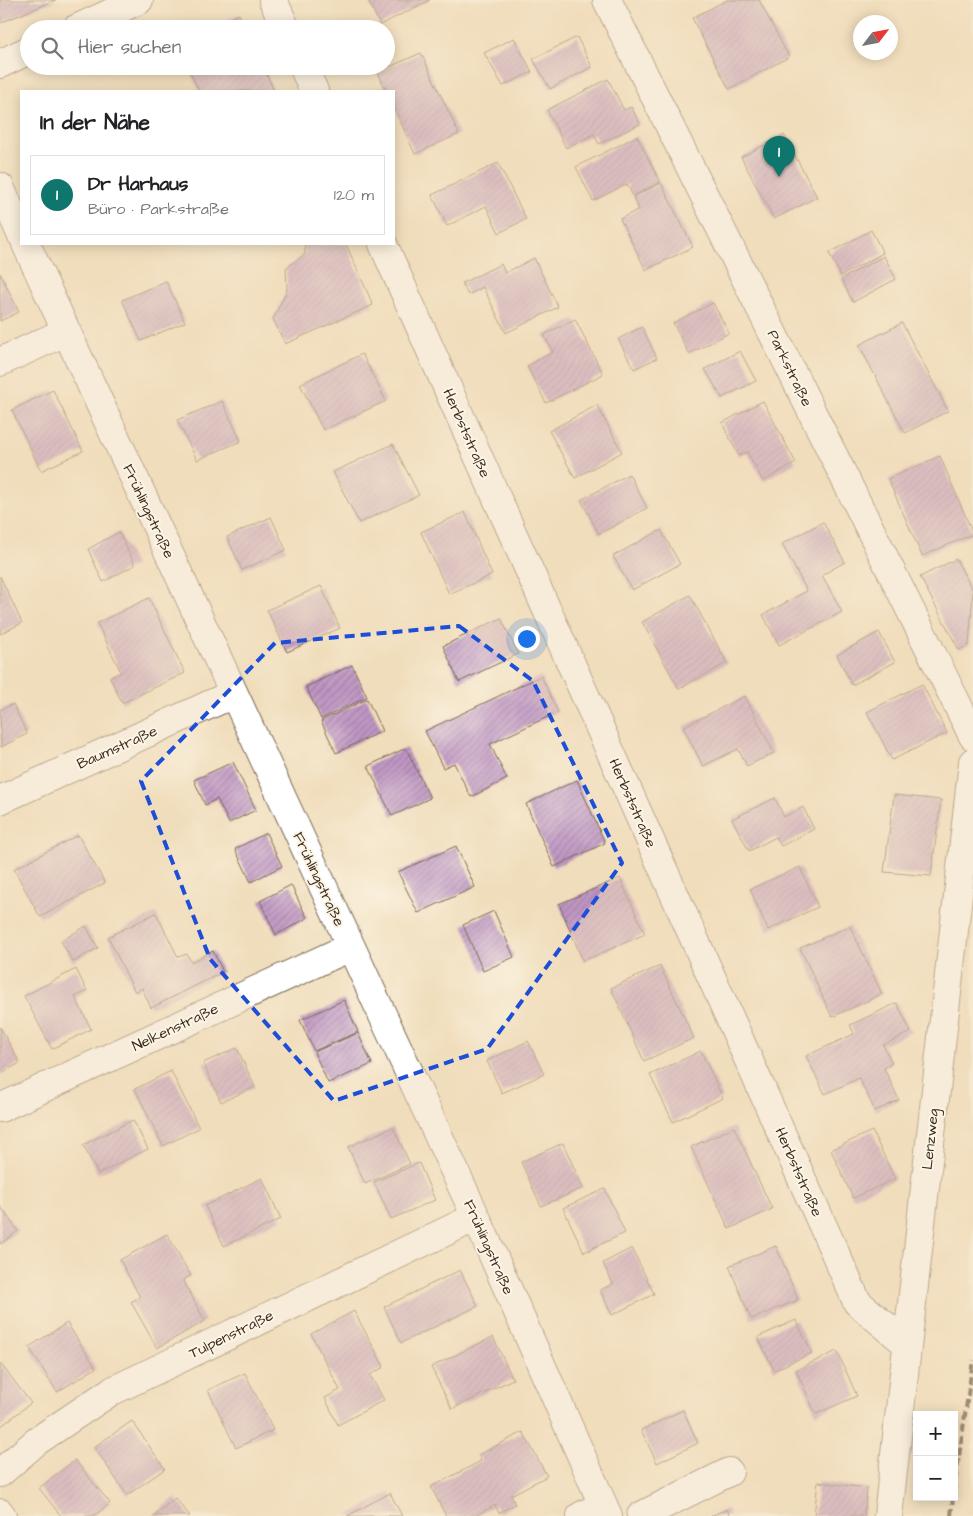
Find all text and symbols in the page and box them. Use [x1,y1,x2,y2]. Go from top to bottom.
north arrow [853,15,898,60]
search box [20,20,395,75]
icon: search [38,34,66,62]
text: Hier suchen [78,34,181,61]
text: In der Nähe [40,108,150,137]
pin: 1 [763,136,795,177]
text: Dr Harhaus [88,171,188,198]
text: 1 [56,184,58,206]
text: 120 m [334,184,374,206]
text: Büro · Parkstraße [88,198,229,220]
street label: Parkstraße [762,326,817,410]
street label: Herbststraße [437,385,496,481]
street label: Frühlingstraße [117,461,180,562]
your location [514,626,540,652]
street label: Baumstraße [74,720,161,775]
street label: Herbststraße [603,755,662,851]
street label: Frühlingstraße [287,829,350,930]
street label: Nelkenstraße [129,998,222,1057]
street label: Lenzweg [917,1107,945,1171]
street label: Herbststraße [769,1124,828,1220]
street label: Frühlingstraße [457,1196,519,1298]
street label: Tulpenstraße [185,1305,277,1364]
map controls [913,1411,958,1501]
button: + [913,1411,958,1456]
button: − [913,1456,958,1501]

